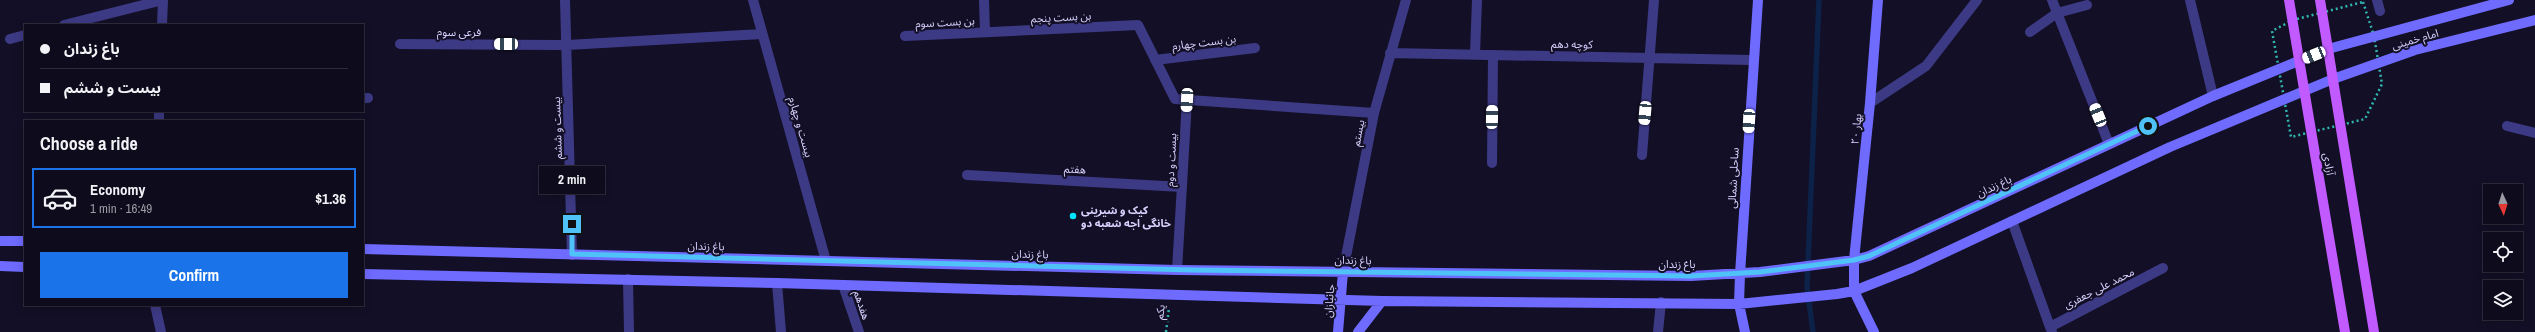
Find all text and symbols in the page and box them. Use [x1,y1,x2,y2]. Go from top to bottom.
street label: بن بست پنجم [1030,8,1092,28]
street label: بن بست سوم [915,13,975,32]
street label: فرعی سوم [437,25,481,40]
street label: امام خمینی [2390,26,2440,53]
street label: بن بست چهارم [1171,31,1237,54]
street label: کوچه دهم [1551,37,1593,53]
text: باغ زندان [64,38,120,59]
car [494,38,518,50]
car [2301,45,2327,65]
text: بیست و ششم [64,77,161,98]
car [1180,88,1194,112]
street label: بیست و چهارم [785,95,816,159]
street label: بیست و ششم [549,96,567,159]
car [1638,101,1652,125]
car [2088,102,2108,128]
car [1486,105,1498,129]
car [1742,109,1756,133]
street label: بهار ۲۰ [1847,113,1865,145]
route start [2139,117,2157,135]
street label: بیستم [1349,119,1369,148]
text: Choose a ride [40,131,138,156]
street label: بیست و دوم [1163,133,1180,187]
street label: ساحلی شمالی [1724,147,1742,209]
street label: آزادی [2320,152,2338,177]
street label: هفتم [1064,161,1086,179]
callout: 2 min [539,166,605,194]
text: 2 min [558,171,586,188]
street label: باغ زندان [1974,172,2014,201]
text: Economy [90,179,145,200]
icon: car [42,180,78,216]
north arrow [2483,184,2523,224]
map controls [2483,184,2523,320]
text: $1.36 [315,188,346,209]
text: 1 min · 16:49 [90,200,152,217]
place label: کیک و شیرینی خانگی اجه شعبه دو [1081,203,1171,230]
marker: کیک و شیرینی خانگی اجه شعبه دو [1068,211,1078,221]
route end [563,215,581,233]
button: locate [2483,232,2523,272]
street label: باغ زندان [687,239,725,254]
street label: باغ زندان [1011,247,1049,262]
button: Confirm [40,252,348,298]
street label: باغ زندان [1334,253,1372,268]
street label: باغ زندان [1659,257,1695,272]
street label: محمد علی جعفری [2061,264,2137,312]
button: layers [2483,280,2523,320]
street label: جانبازان [1321,283,1338,318]
street label: هفدهم [849,289,873,322]
street label: یکم [1152,304,1170,321]

